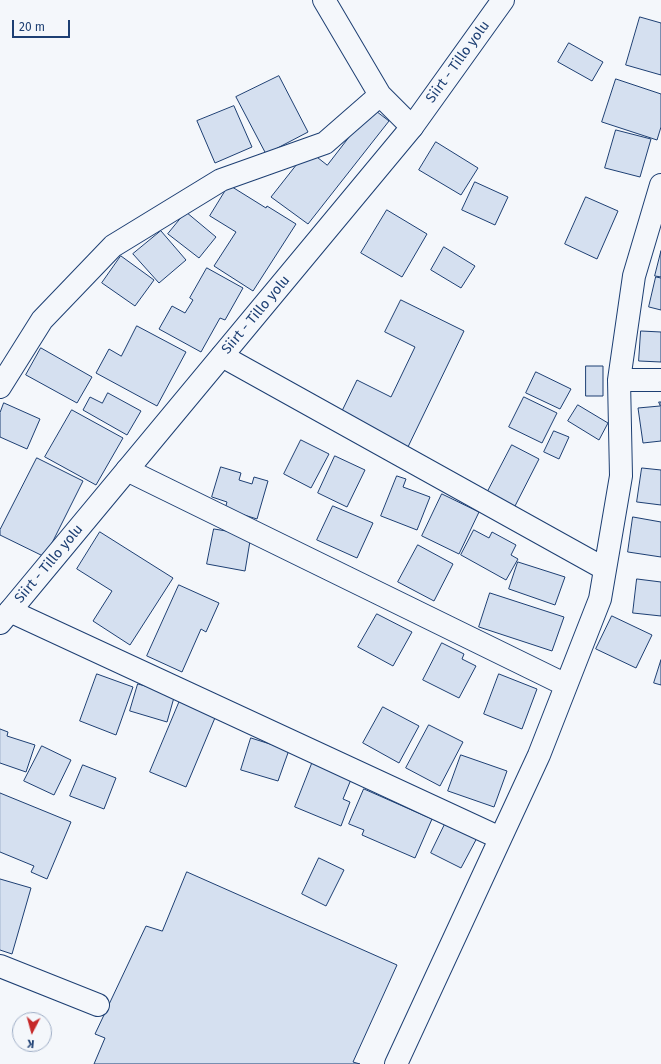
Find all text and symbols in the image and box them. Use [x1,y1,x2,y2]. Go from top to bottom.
scale bar [14,12,72,38]
street label: Siirt - Tillo yolu [423,18,493,106]
text: 20 m [19,20,45,34]
street label: Siirt - Tillo yolu [218,272,294,358]
street label: Siirt - Tillo yolu [11,521,87,607]
north arrow [12,1012,52,1052]
text: K [27,1037,35,1050]

